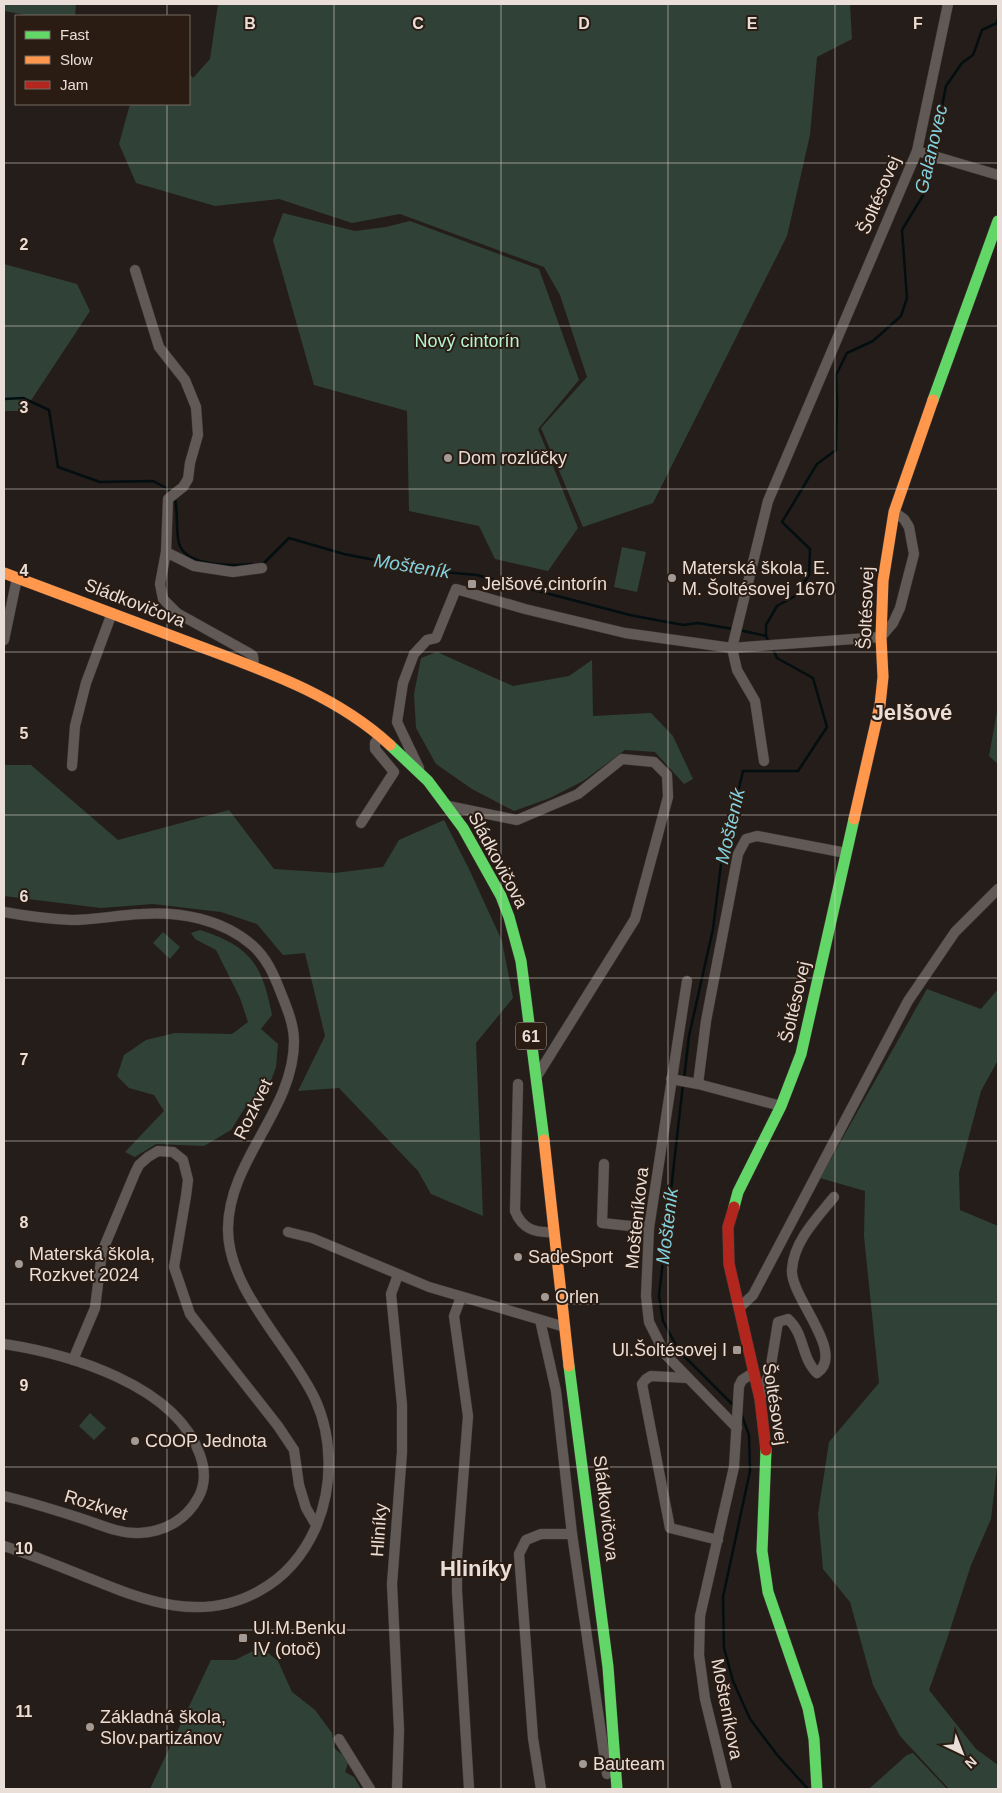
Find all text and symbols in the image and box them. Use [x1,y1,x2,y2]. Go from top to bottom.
legend [15,15,190,105]
text: B [244,15,256,32]
text: C [412,15,424,32]
text: D [578,15,590,32]
text: E [747,15,758,32]
text: F [913,15,923,32]
text: Fast [60,26,90,43]
text: Slow [60,51,93,68]
text: Jam [60,76,88,93]
water label: Galanovec [911,102,952,196]
street label: Šoltésovej [853,152,904,237]
text: 2 [20,236,29,253]
park label: Nový cintorín [414,331,520,351]
text: 3 [20,399,29,416]
place label: Dom rozlúčky [458,448,567,468]
marker: Dom rozlúčky [442,452,454,464]
water label: Mošteník [372,550,453,583]
place label: Materská škola, E. M. Šoltésovej 1670 [682,558,835,599]
text: 4 [20,562,29,579]
street label: Šoltésovej [854,566,877,650]
marker: Materská škola, E. M. Šoltésovej 1670 [666,572,678,584]
place label: Jelšové,cintorín [482,574,607,594]
street label: Sládkovičova [82,575,189,632]
marker: Jelšové,cintorín [466,578,478,590]
district label: Jelšové [872,700,952,725]
text: 5 [20,725,29,742]
water label: Mošteník [711,785,749,866]
street label: Sládkovičova [464,808,532,912]
text: 6 [20,888,29,905]
street label: Šoltésovej [775,959,814,1045]
road number: 61 [516,1022,546,1050]
text: 7 [20,1051,29,1068]
street label: Rozkvet [230,1075,276,1143]
street label: Mošteníkova [622,1165,652,1270]
water label: Mošteník [652,1185,682,1266]
text: 8 [20,1214,29,1231]
place label: Materská škola, Rozkvet 2024 [29,1244,155,1285]
place label: SadeSport [528,1247,613,1267]
marker: SadeSport [512,1251,524,1263]
marker: Materská škola, Rozkvet 2024 [13,1258,25,1270]
place label: Orlen [555,1287,599,1307]
marker: Orlen [539,1291,551,1303]
place label: Ul.Šoltésovej I [612,1339,727,1360]
marker: Ul.Šoltésovej I [731,1344,743,1356]
street label: Šoltésovej [759,1361,792,1447]
text: 9 [20,1377,29,1394]
place label: COOP Jednota [145,1431,268,1451]
marker: COOP Jednota [129,1435,141,1447]
street label: Sládkovičova [590,1454,623,1563]
street label: Rozkvet [62,1486,130,1524]
street label: Hliníky [367,1502,391,1558]
text: 10 [15,1540,33,1557]
district label: Hliníky [440,1556,513,1581]
place label: Ul.M.Benku IV (otoč) [253,1618,346,1659]
marker: Ul.M.Benku IV (otoč) [237,1632,249,1644]
street label: Mošteníkova [707,1657,747,1762]
text: 11 [16,1703,33,1720]
place label: Základná škola, Slov.partizánov [100,1707,226,1748]
marker: Základná škola, Slov.partizánov [84,1721,96,1733]
north arrow [937,1728,987,1778]
text: N [962,1753,980,1772]
place label: Bauteam [593,1754,665,1774]
marker: Bauteam [577,1758,589,1770]

